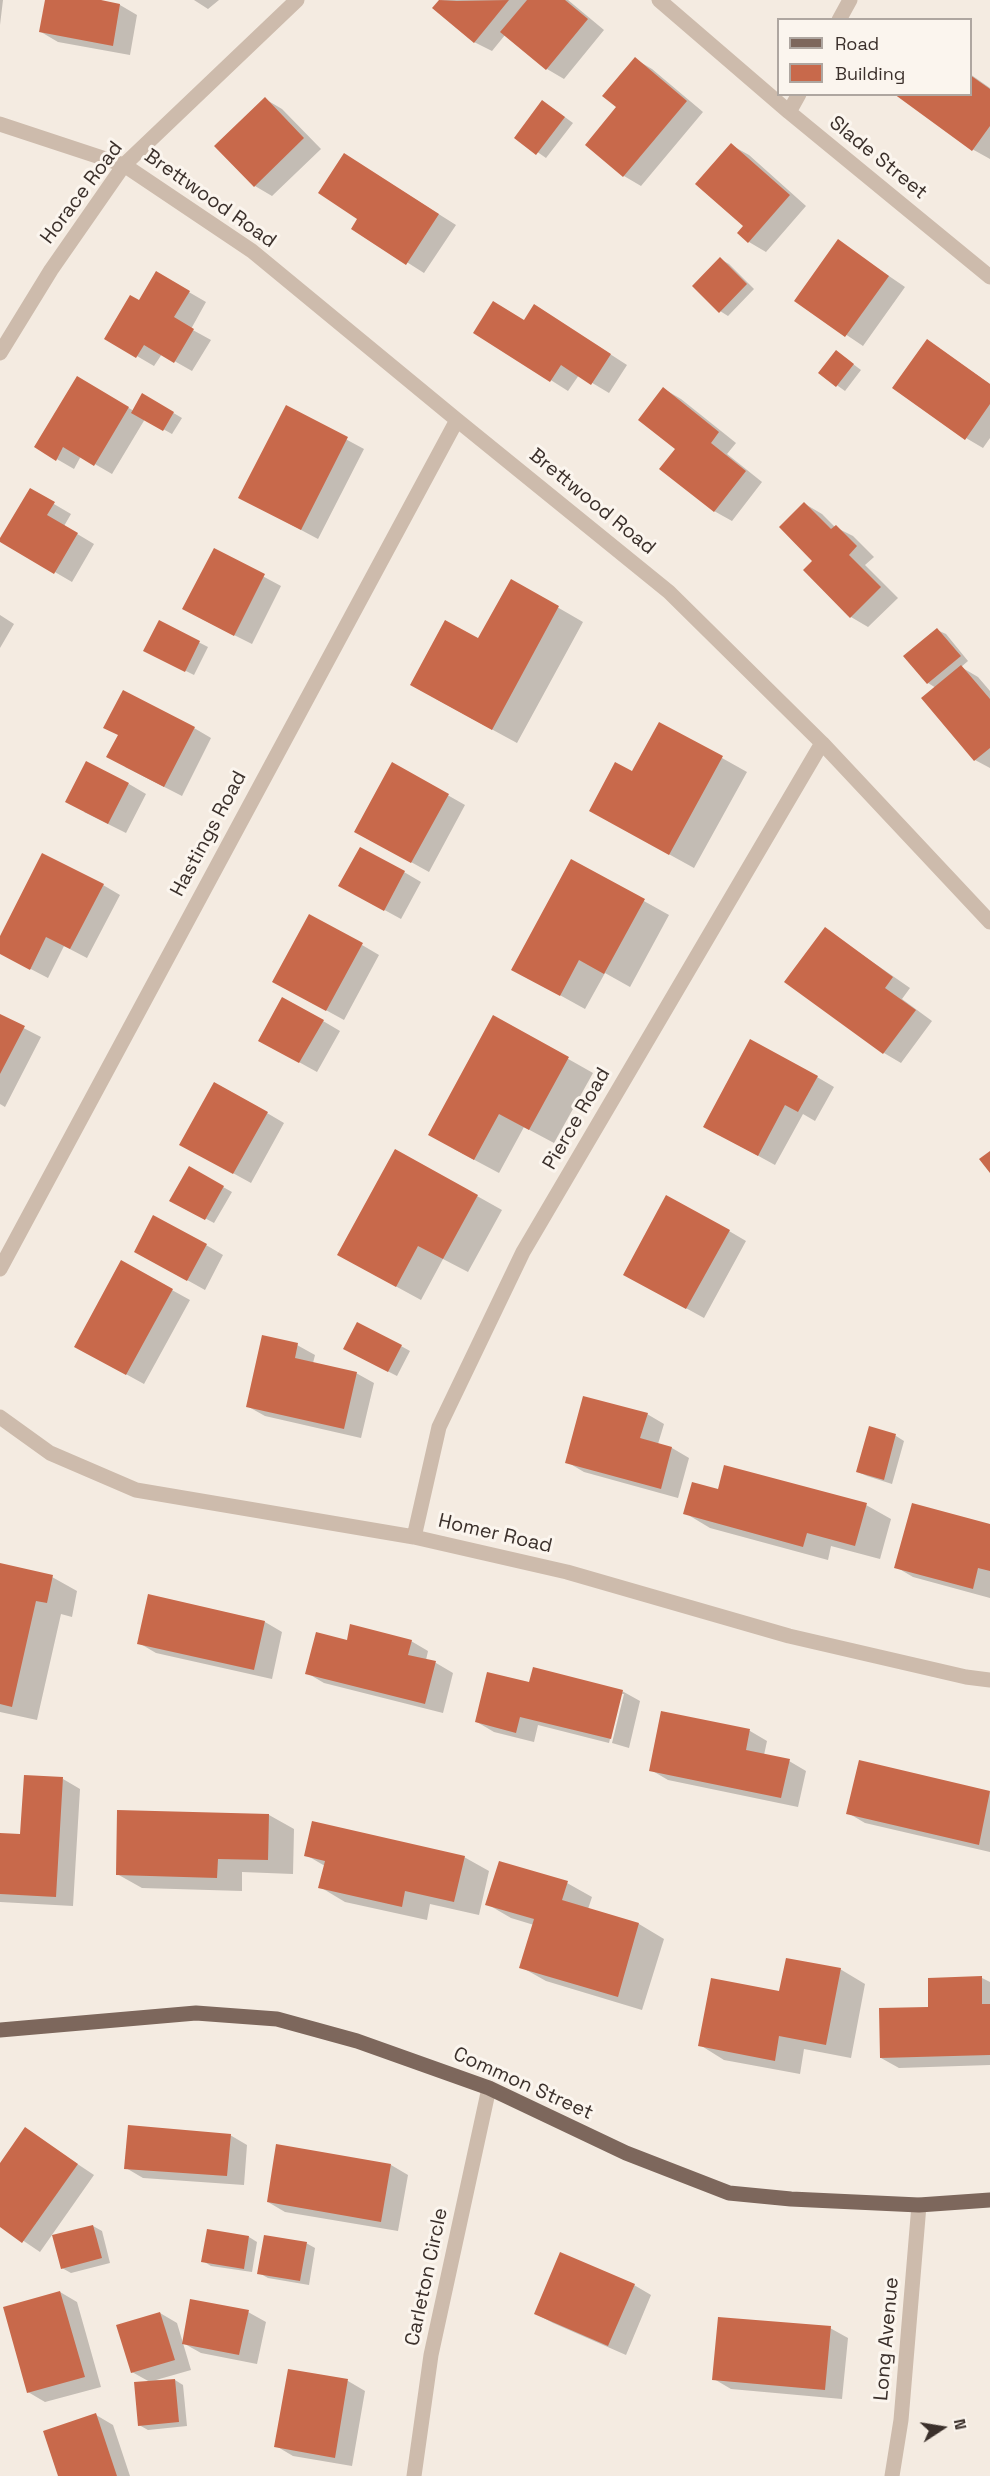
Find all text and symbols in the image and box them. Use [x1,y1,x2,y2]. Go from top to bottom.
legend [777,18,972,96]
text: Road [835,32,879,55]
text: Building [835,62,905,85]
street label: Slade Street [824,111,932,205]
street label: Horace Road [36,137,128,249]
street label: Brettwood Road [139,145,281,253]
street label: Brettwood Road [524,444,660,560]
street label: Hastings Road [166,767,252,901]
street label: Pierce Road [538,1064,616,1174]
street label: Homer Road [436,1509,554,1559]
street label: Common Street [449,2042,597,2126]
street label: Carleton Circle [401,2206,453,2348]
street label: Long Avenue [870,2276,904,2402]
north arrow [912,2398,972,2458]
text: N [949,2417,971,2432]

